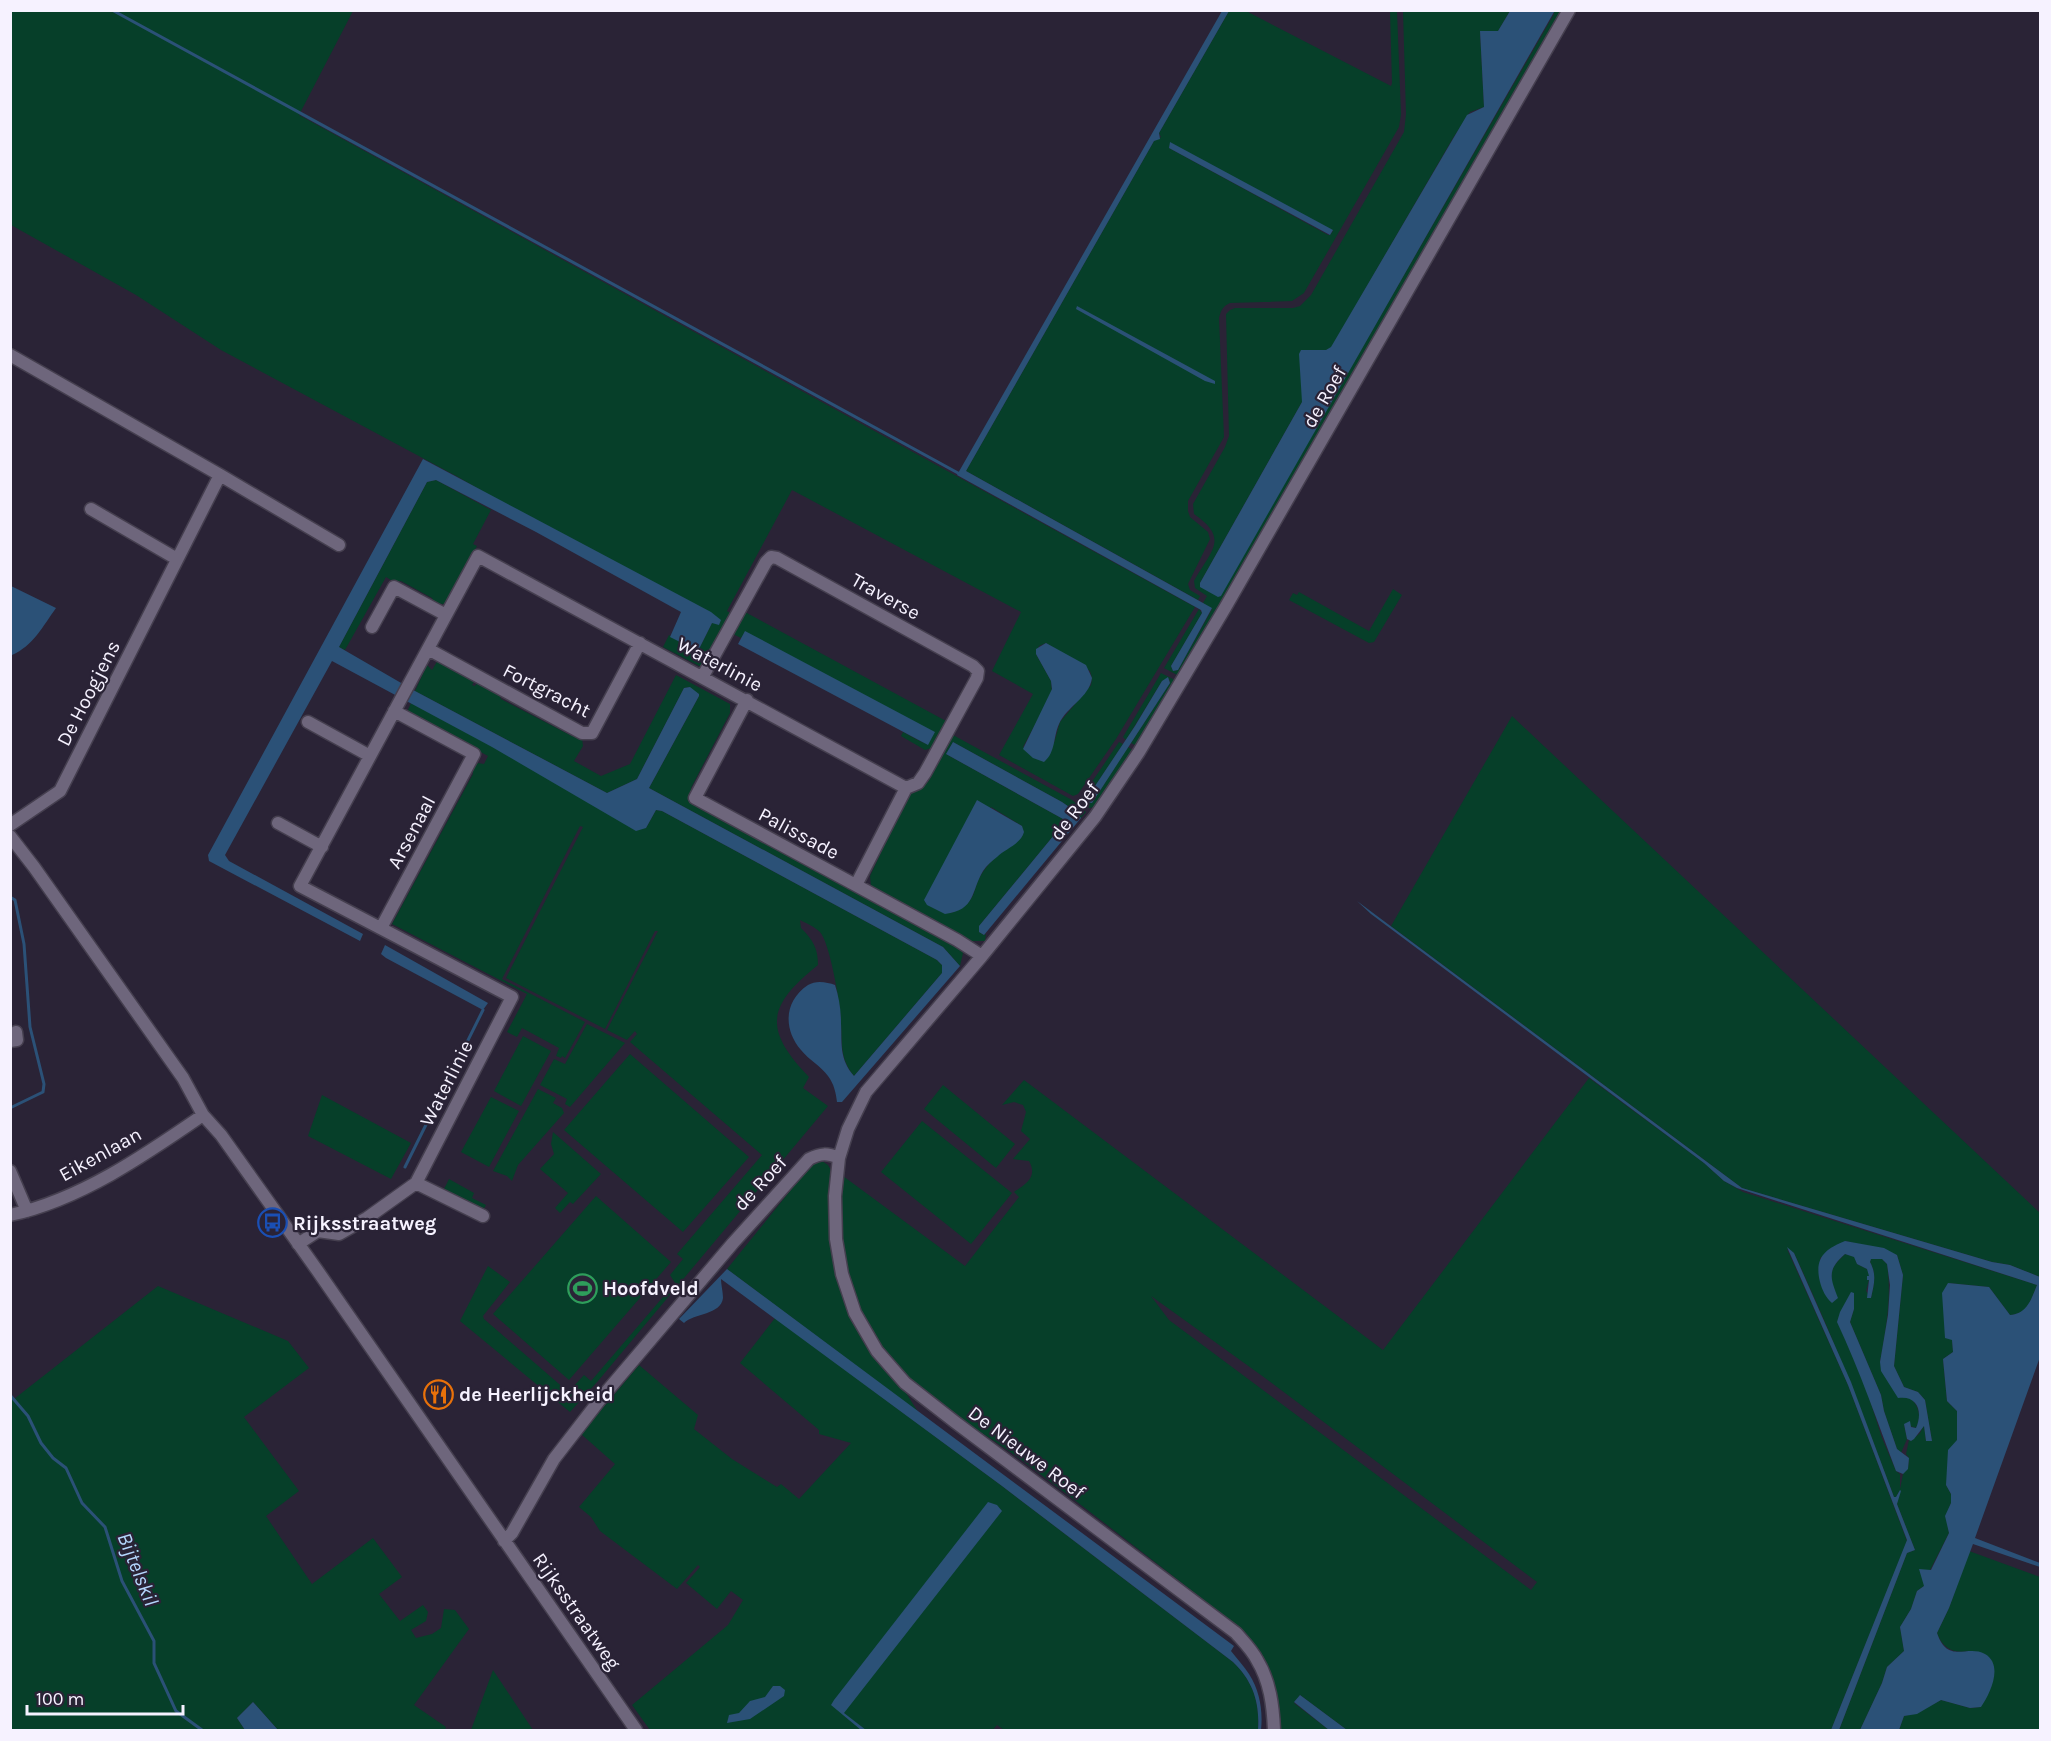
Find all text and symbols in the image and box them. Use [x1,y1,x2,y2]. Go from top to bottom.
street label: de Roef [1298,362,1351,432]
street label: Traverse [847,568,924,625]
street label: Waterlinie [673,632,766,696]
street label: De Hoogjens [52,637,125,750]
street label: Fortgracht [499,659,595,722]
street label: de Roef [1045,777,1104,845]
street label: Arsenaal [383,792,440,873]
street label: Palissade [755,803,843,864]
street label: Waterlinie [415,1037,478,1130]
street label: Eikenlaan [55,1122,145,1186]
street label: de Roef [729,1151,792,1216]
bus stop icon: Rijksstraatweg [256,1207,288,1239]
place label: Rijksstraatweg [293,1212,437,1235]
sports icon: Hoofdveld [566,1272,598,1304]
place label: Hoofdveld [603,1277,699,1300]
restaurant icon: de Heerlijckheid [422,1378,454,1410]
place label: de Heerlijckheid [459,1383,614,1406]
street label: De Nieuwe Roef [964,1401,1090,1504]
water label: Bijtelskil [112,1529,164,1609]
street label: Rijksstraatweg [528,1549,625,1674]
scale bar [27,1678,183,1716]
text: 100 m [36,1688,84,1710]

